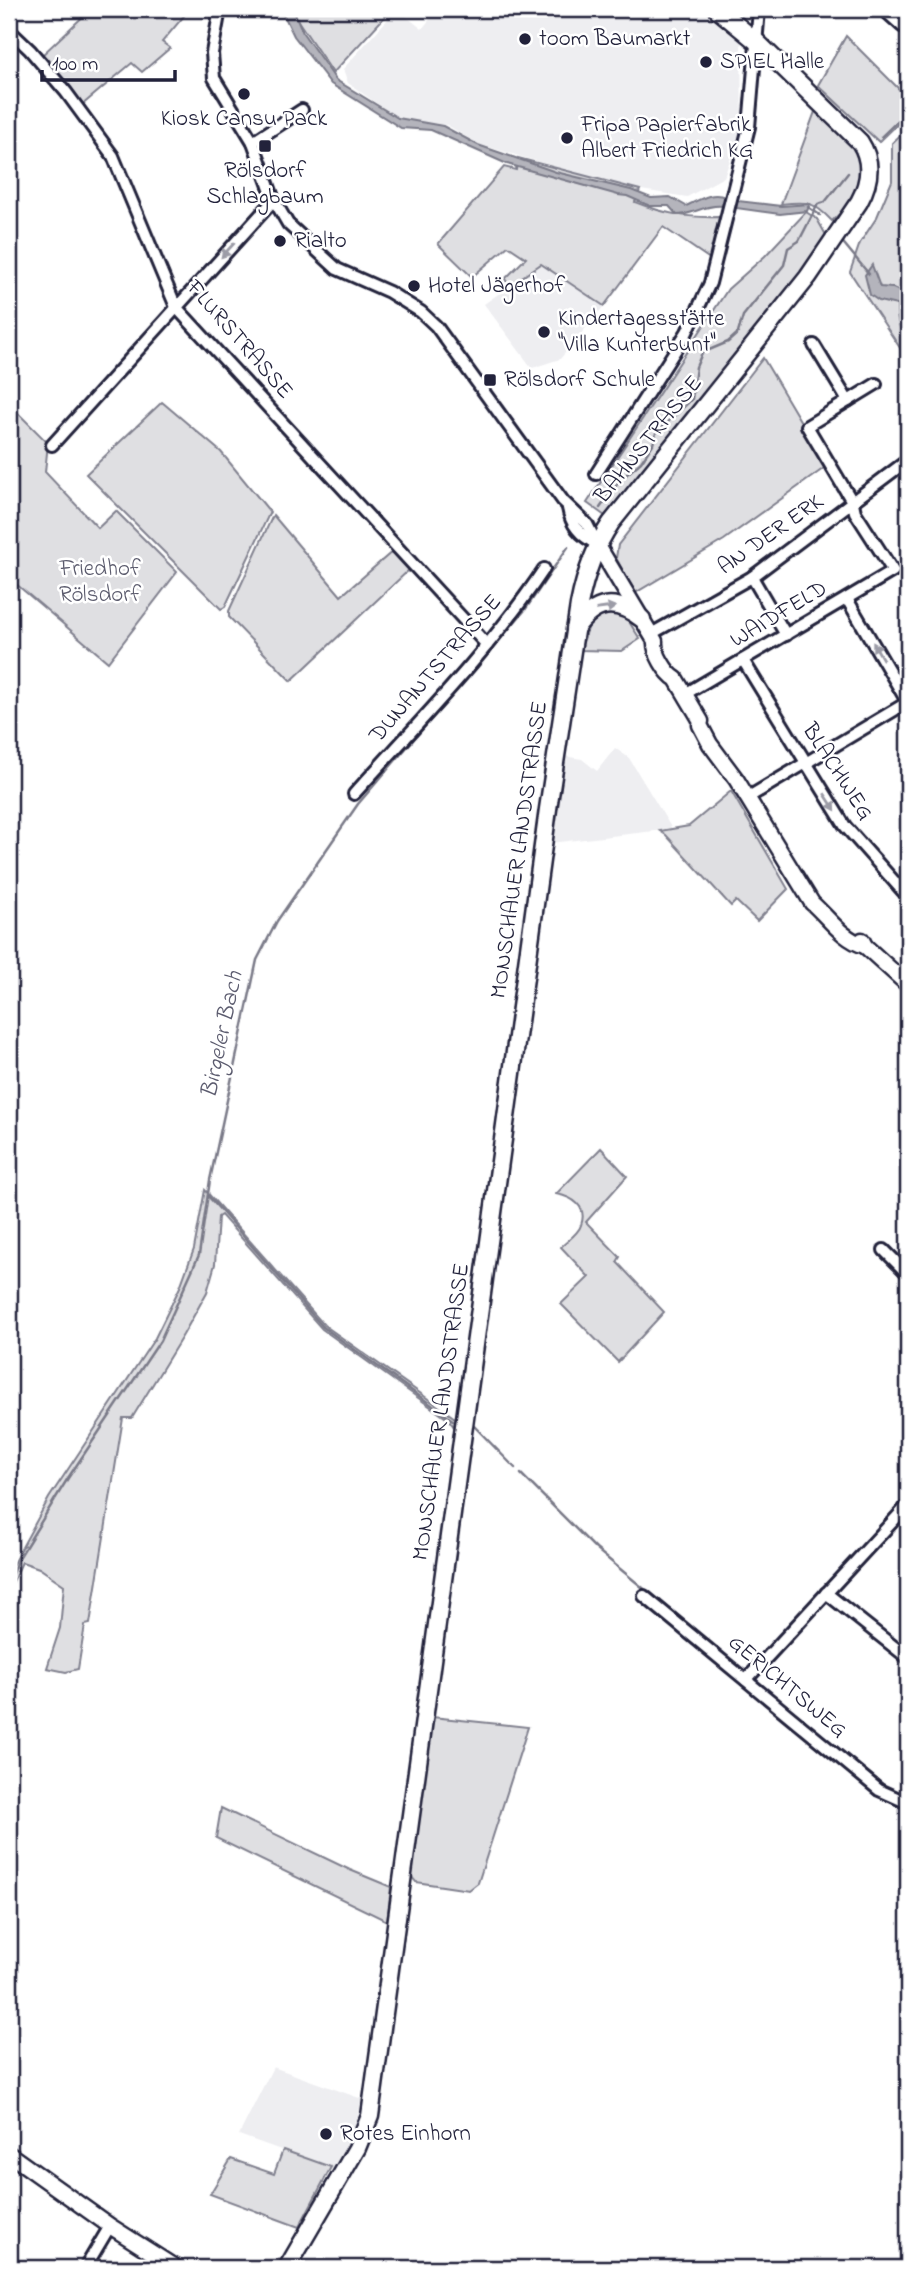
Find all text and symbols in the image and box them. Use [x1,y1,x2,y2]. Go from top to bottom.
place label: toom Baumarkt [539,23,691,56]
marker: toom Baumarkt [517,31,533,47]
scale bar [42,38,175,82]
place label: SPIEL Halle [720,46,825,79]
text: 100 m [52,50,98,80]
marker: SPIEL Halle [698,54,714,70]
marker: Kiosk Cansu Pack [236,86,252,102]
place label: Kiosk Cansu Pack [161,103,328,136]
place label: Fripa Papierfabrik Albert Friedrich KG [580,109,753,168]
marker: Fripa Papierfabrik Albert Friedrich KG [559,130,575,146]
marker: Rölsdorf Schlagbaum [257,138,273,154]
place label: Rölsdorf Schlagbaum [206,155,324,215]
place label: Rialto [294,225,347,258]
marker: Rialto [272,233,288,249]
one-way arrow [220,241,236,259]
place label: Hotel Jägerhof [428,270,566,304]
street label: FLURSTRASSE [177,272,300,407]
marker: Hotel Jägerhof [406,278,422,294]
place label: Kindertagesstätte "Villa Kunterbunt" [558,303,725,362]
marker: Kindertagesstätte "Villa Kunterbunt" [536,324,552,340]
place label: Rölsdorf Schule [504,364,656,397]
street label: BAHNSTRASSE [586,369,711,512]
marker: Rölsdorf Schule [482,372,498,388]
street label: AN DER ERK [711,486,831,584]
park label: Friedhof Rölsdorf [58,553,141,612]
street label: WAIDFELD [724,573,834,657]
street label: DUNANTSTRASSE [361,587,510,752]
one-way arrow [596,602,618,613]
one-way arrow [872,641,884,661]
street label: MONSCHAUER LANDSTRASSE [483,699,557,1001]
street label: BLACHWEG [793,716,881,827]
one-way arrow [823,793,837,811]
water label: Birgeler Bach [192,968,254,1102]
street label: MONSCHAUER LANDSTRASSE [405,1261,479,1563]
street label: GERICHTSWEG [720,1627,854,1747]
place label: Rotes Einhorn [340,2118,471,2151]
marker: Rotes Einhorn [318,2126,334,2142]

